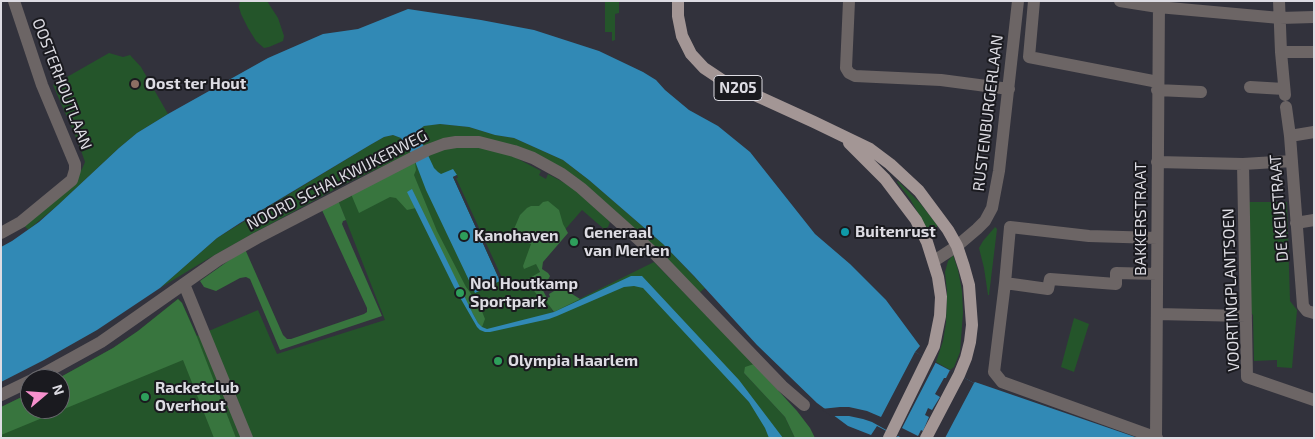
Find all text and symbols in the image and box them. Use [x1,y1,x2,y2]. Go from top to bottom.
street label: OOSTERHOUTLAAN [28,16,96,152]
street label: RUSTENBURGERLAAN [969,34,1007,192]
place label: Oost ter Hout [145,74,246,94]
road number: N205 [714,76,762,100]
marker: Oost ter Hout [129,78,141,90]
street label: NOORD SCHALKWIJKERWEG [243,126,431,234]
street label: DE KEIJSTRAAT [1266,154,1292,262]
street label: BAKKERSTRAAT [1131,162,1151,276]
street label: VOORTINGPLANTSOEN [1219,208,1243,372]
place label: Buitenrust [855,222,936,242]
place label: Generaal van Merlen [584,223,670,261]
place label: Kanohaven [474,226,559,246]
marker: Buitenrust [839,226,851,238]
marker: Kanohaven [458,230,470,242]
marker: Generaal van Merlen [568,236,580,248]
place label: Nol Houtkamp Sportpark [470,274,578,312]
marker: Nol Houtkamp Sportpark [454,287,466,299]
place label: Olympia Haarlem [508,351,638,371]
marker: Olympia Haarlem [492,355,504,367]
north arrow [20,369,70,419]
place label: Racketclub Overhout [155,378,239,416]
text: N [49,382,68,397]
marker: Racketclub Overhout [139,391,151,403]

